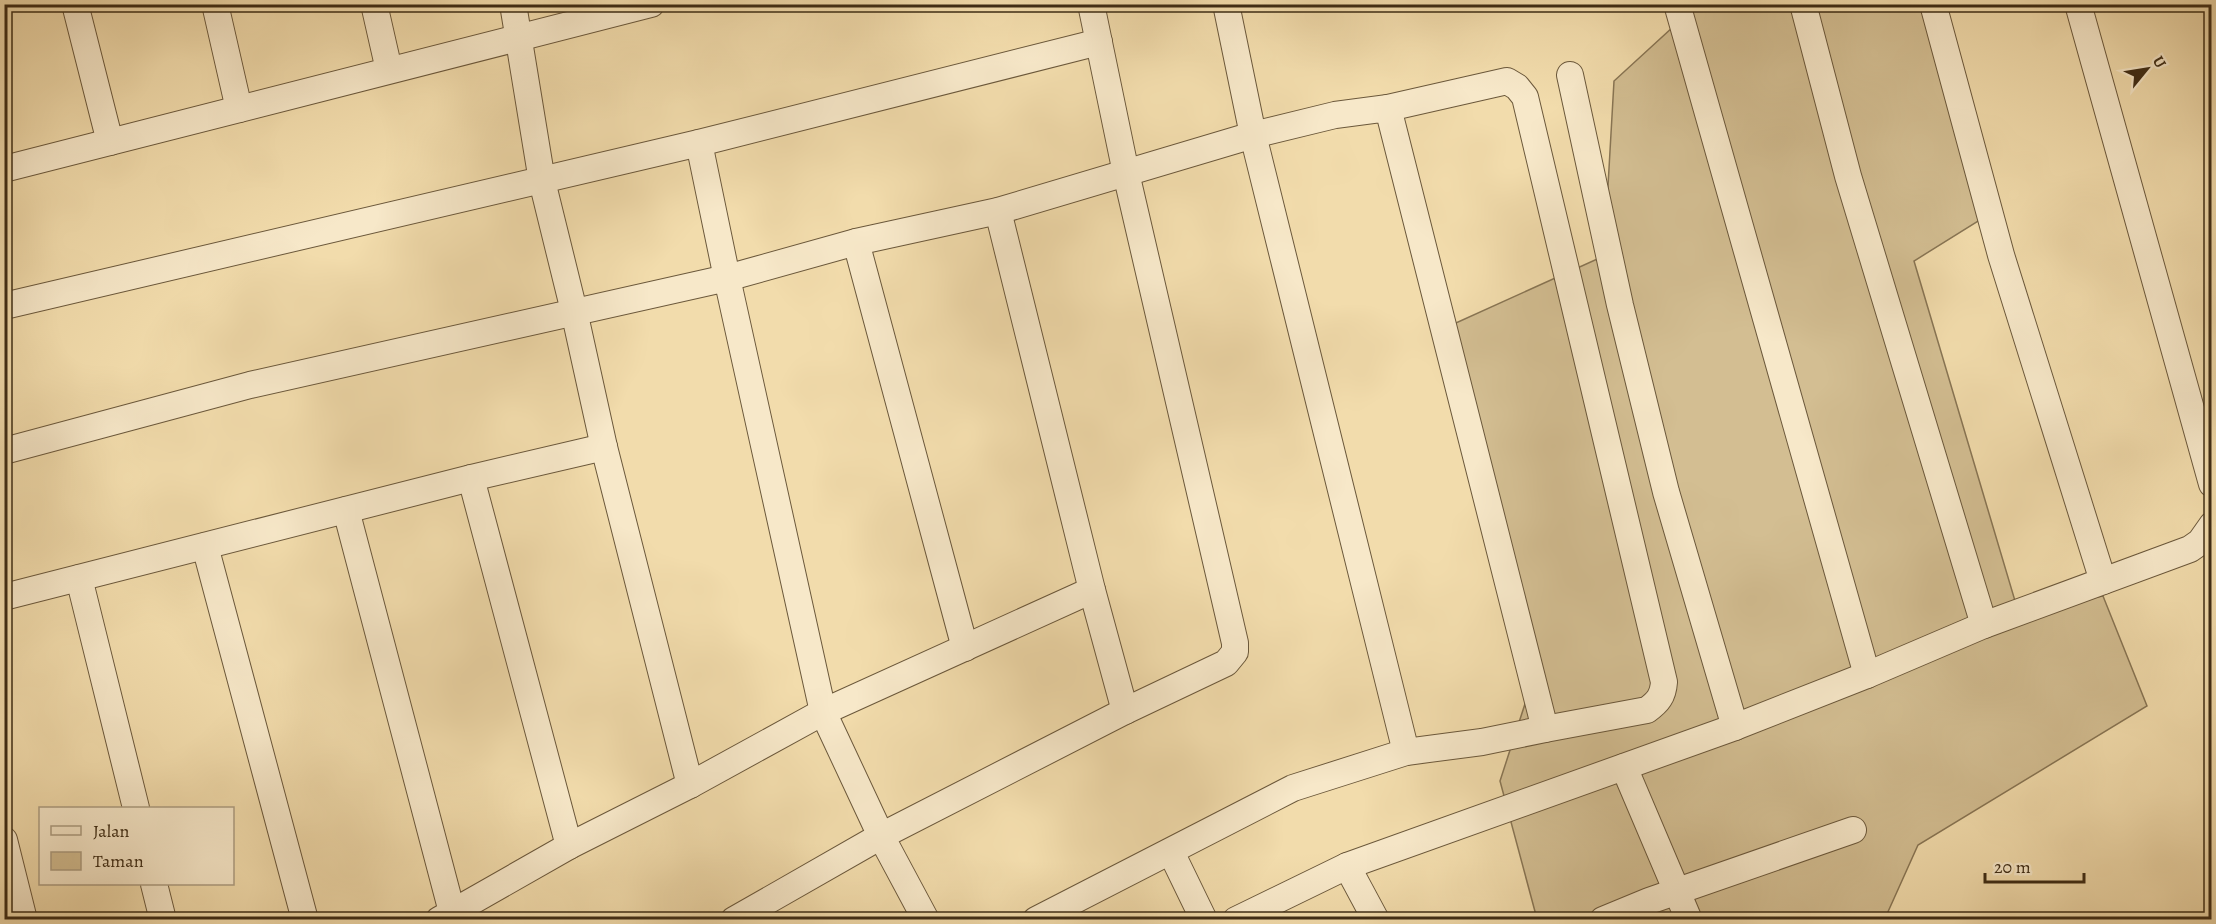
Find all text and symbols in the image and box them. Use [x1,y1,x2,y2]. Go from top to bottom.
north arrow [2117,39,2177,99]
text: U [2147,52,2172,72]
legend [39,807,234,885]
text: Jalan [93,819,130,843]
scale bar [1985,846,2084,884]
text: Taman [93,849,144,873]
text: 20 m [1994,855,2031,879]

